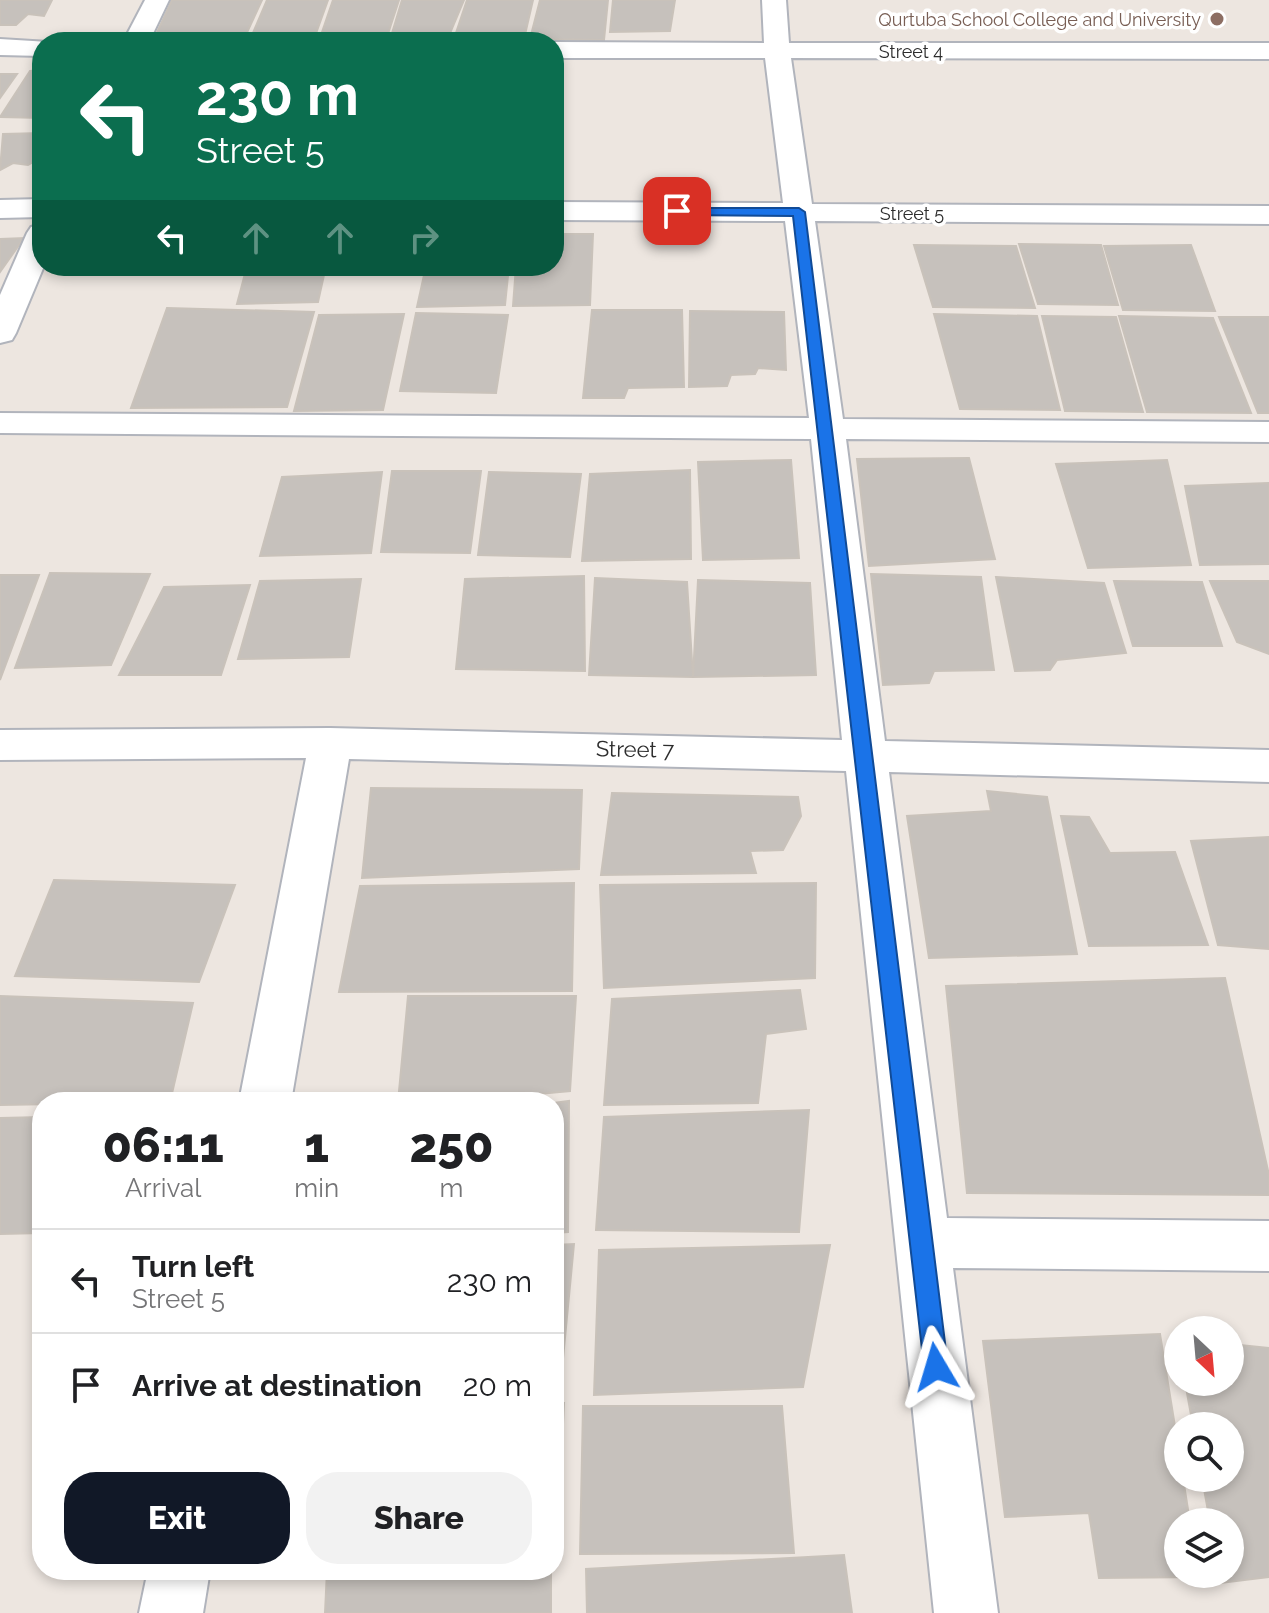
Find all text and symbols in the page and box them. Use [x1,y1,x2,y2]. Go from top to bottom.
place label: Qurtuba School College and University [878,9,1201,30]
marker: Qurtuba School College and University [1208,10,1226,28]
street label: Street 4 [879,41,943,62]
text: 230 m [196,62,359,128]
icon: left [64,64,168,168]
text: Street 5 [196,129,325,171]
pin [643,177,711,245]
icon: arrive [655,189,699,233]
street label: Street 5 [880,203,944,224]
icon: left [150,216,194,260]
icon: ahead [234,216,278,260]
icon: ahead [318,216,362,260]
icon: right [402,216,446,260]
street label: Street 7 [596,735,675,763]
text: 06:11 [102,1117,224,1173]
text: 1 [304,1117,329,1173]
text: 250 [409,1117,494,1173]
text: Arrival [125,1173,201,1203]
text: min [294,1173,339,1203]
text: m [440,1173,463,1203]
text: Turn left [132,1249,254,1284]
icon: left [64,1259,108,1303]
text: 230 m [447,1264,532,1299]
text: Street 5 [132,1284,225,1314]
north arrow [1164,1316,1244,1396]
map controls [1164,1316,1244,1588]
position arrow [894,1325,978,1409]
icon: arrive [64,1363,108,1407]
text: Arrive at destination [132,1368,422,1403]
text: 20 m [463,1368,532,1403]
button: search [1164,1412,1244,1492]
button: Exit [64,1472,290,1564]
button: Share [306,1472,532,1564]
button: layers [1164,1508,1244,1588]

